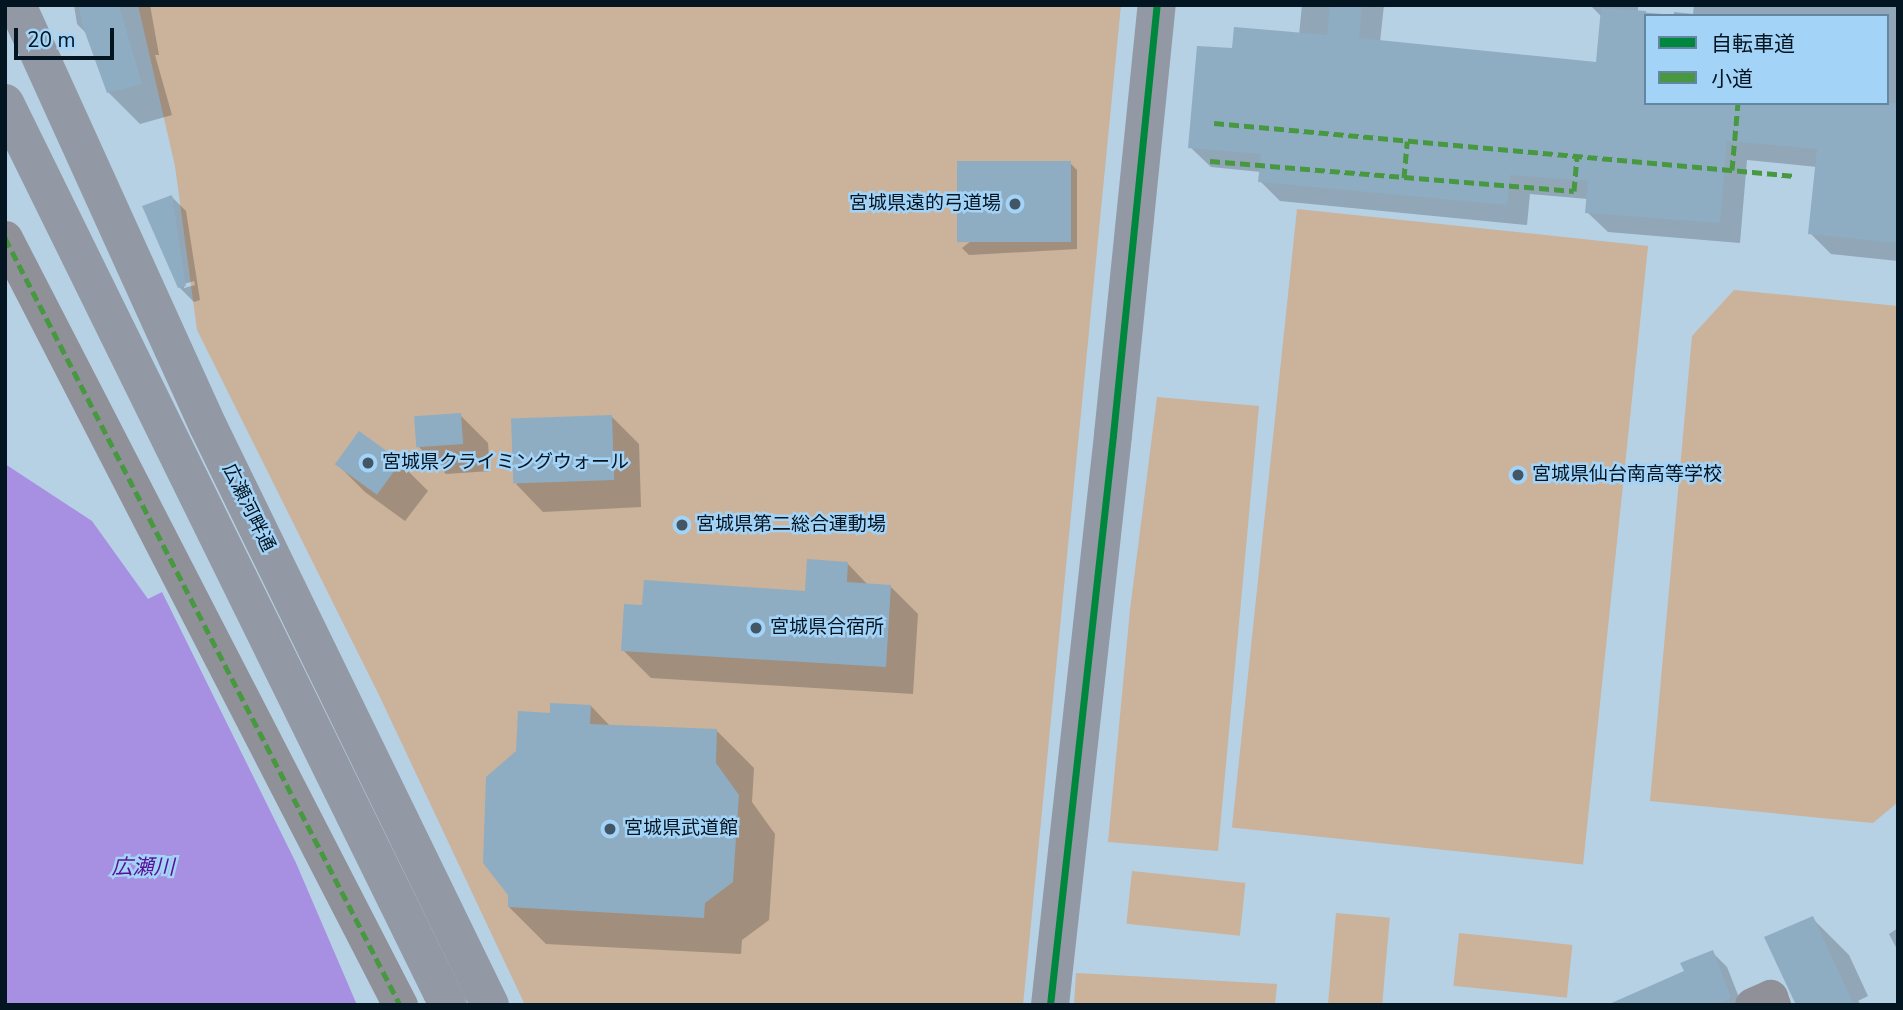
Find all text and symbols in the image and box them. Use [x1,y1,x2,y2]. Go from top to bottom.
scale bar [18,14,117,58]
legend [1644,14,1889,105]
text: 20 m [27,26,76,54]
text: 自転車道 [1711,30,1795,58]
text: 小道 [1711,65,1753,93]
place label: 宮城県遠的弓道場 [849,193,1001,215]
marker: 宮城県遠的弓道場 [1007,196,1023,212]
place label: 宮城県クライミングウォール [382,452,629,474]
marker: 宮城県クライミングウォール [360,455,376,471]
street label: 広瀬河畔通 [217,460,279,556]
place label: 宮城県仙台南高等学校 [1532,464,1722,486]
marker: 宮城県仙台南高等学校 [1510,467,1526,483]
place label: 宮城県第二総合運動場 [696,514,886,536]
marker: 宮城県第二総合運動場 [674,517,690,533]
place label: 宮城県合宿所 [770,617,884,639]
marker: 宮城県合宿所 [748,620,764,636]
place label: 宮城県武道館 [624,818,738,840]
marker: 宮城県武道館 [602,821,618,837]
water label: 広瀬川 [112,854,174,880]

